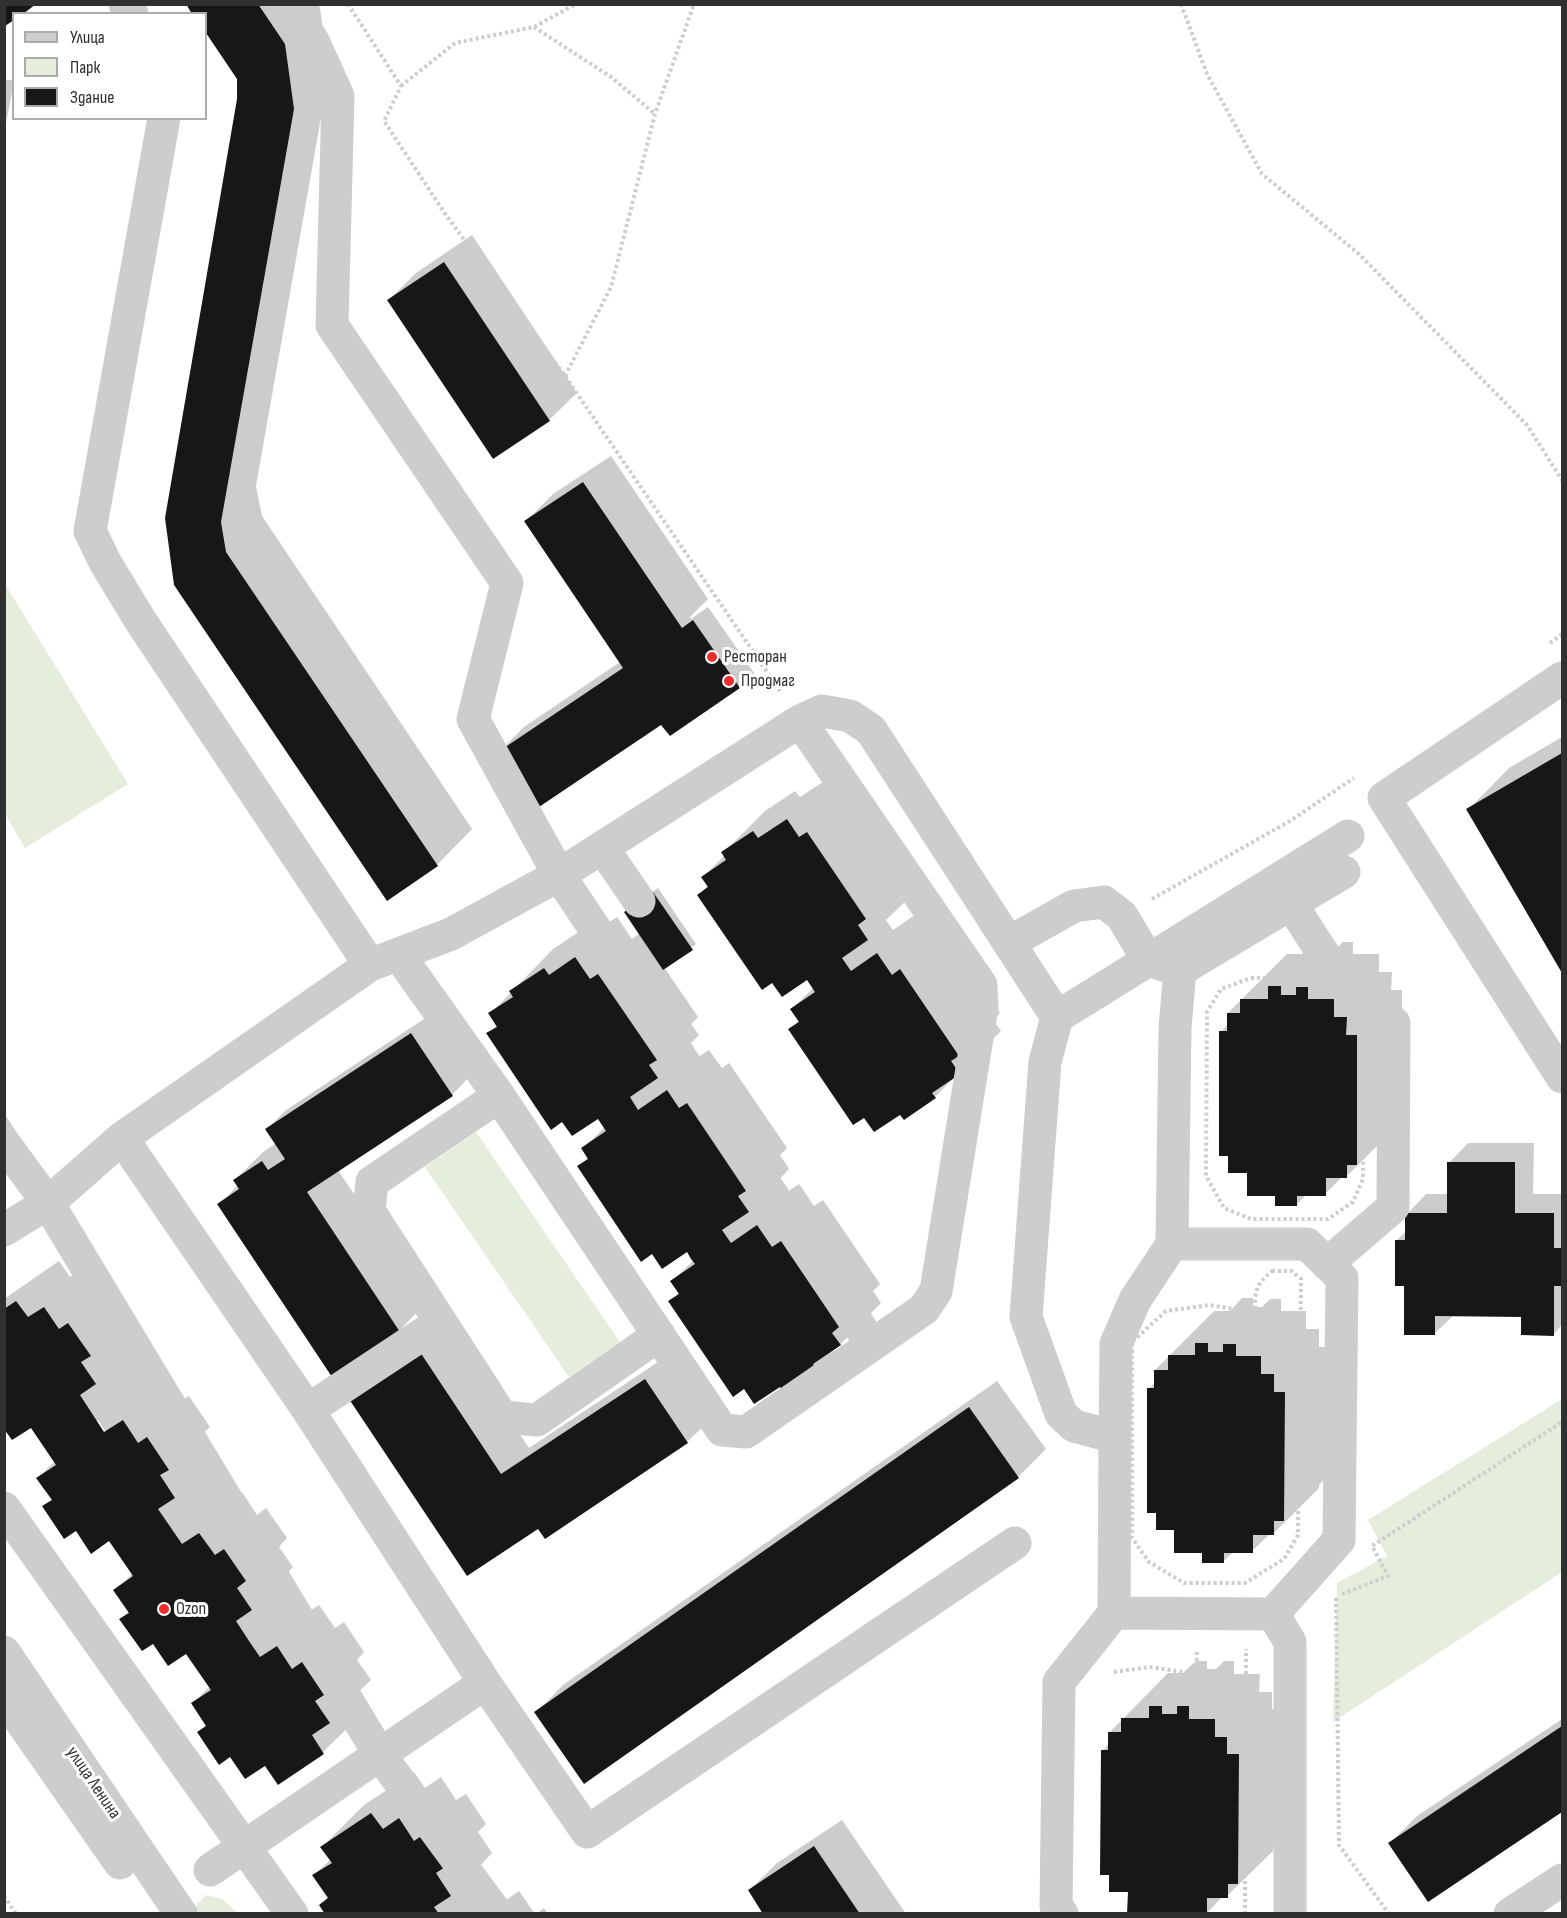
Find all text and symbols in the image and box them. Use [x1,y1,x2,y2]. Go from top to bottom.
legend [12,12,207,120]
text: Улица [70,27,105,48]
text: Парк [70,57,100,78]
text: Здание [70,87,115,108]
place label: Ресторан [724,646,787,668]
marker: Ресторан [705,650,719,664]
place label: Продмаг [741,670,795,692]
marker: Продмаг [722,674,736,688]
place label: Ozon [176,1598,206,1620]
marker: Ozon [157,1602,171,1616]
street label: улица Ленина [61,1743,125,1823]

